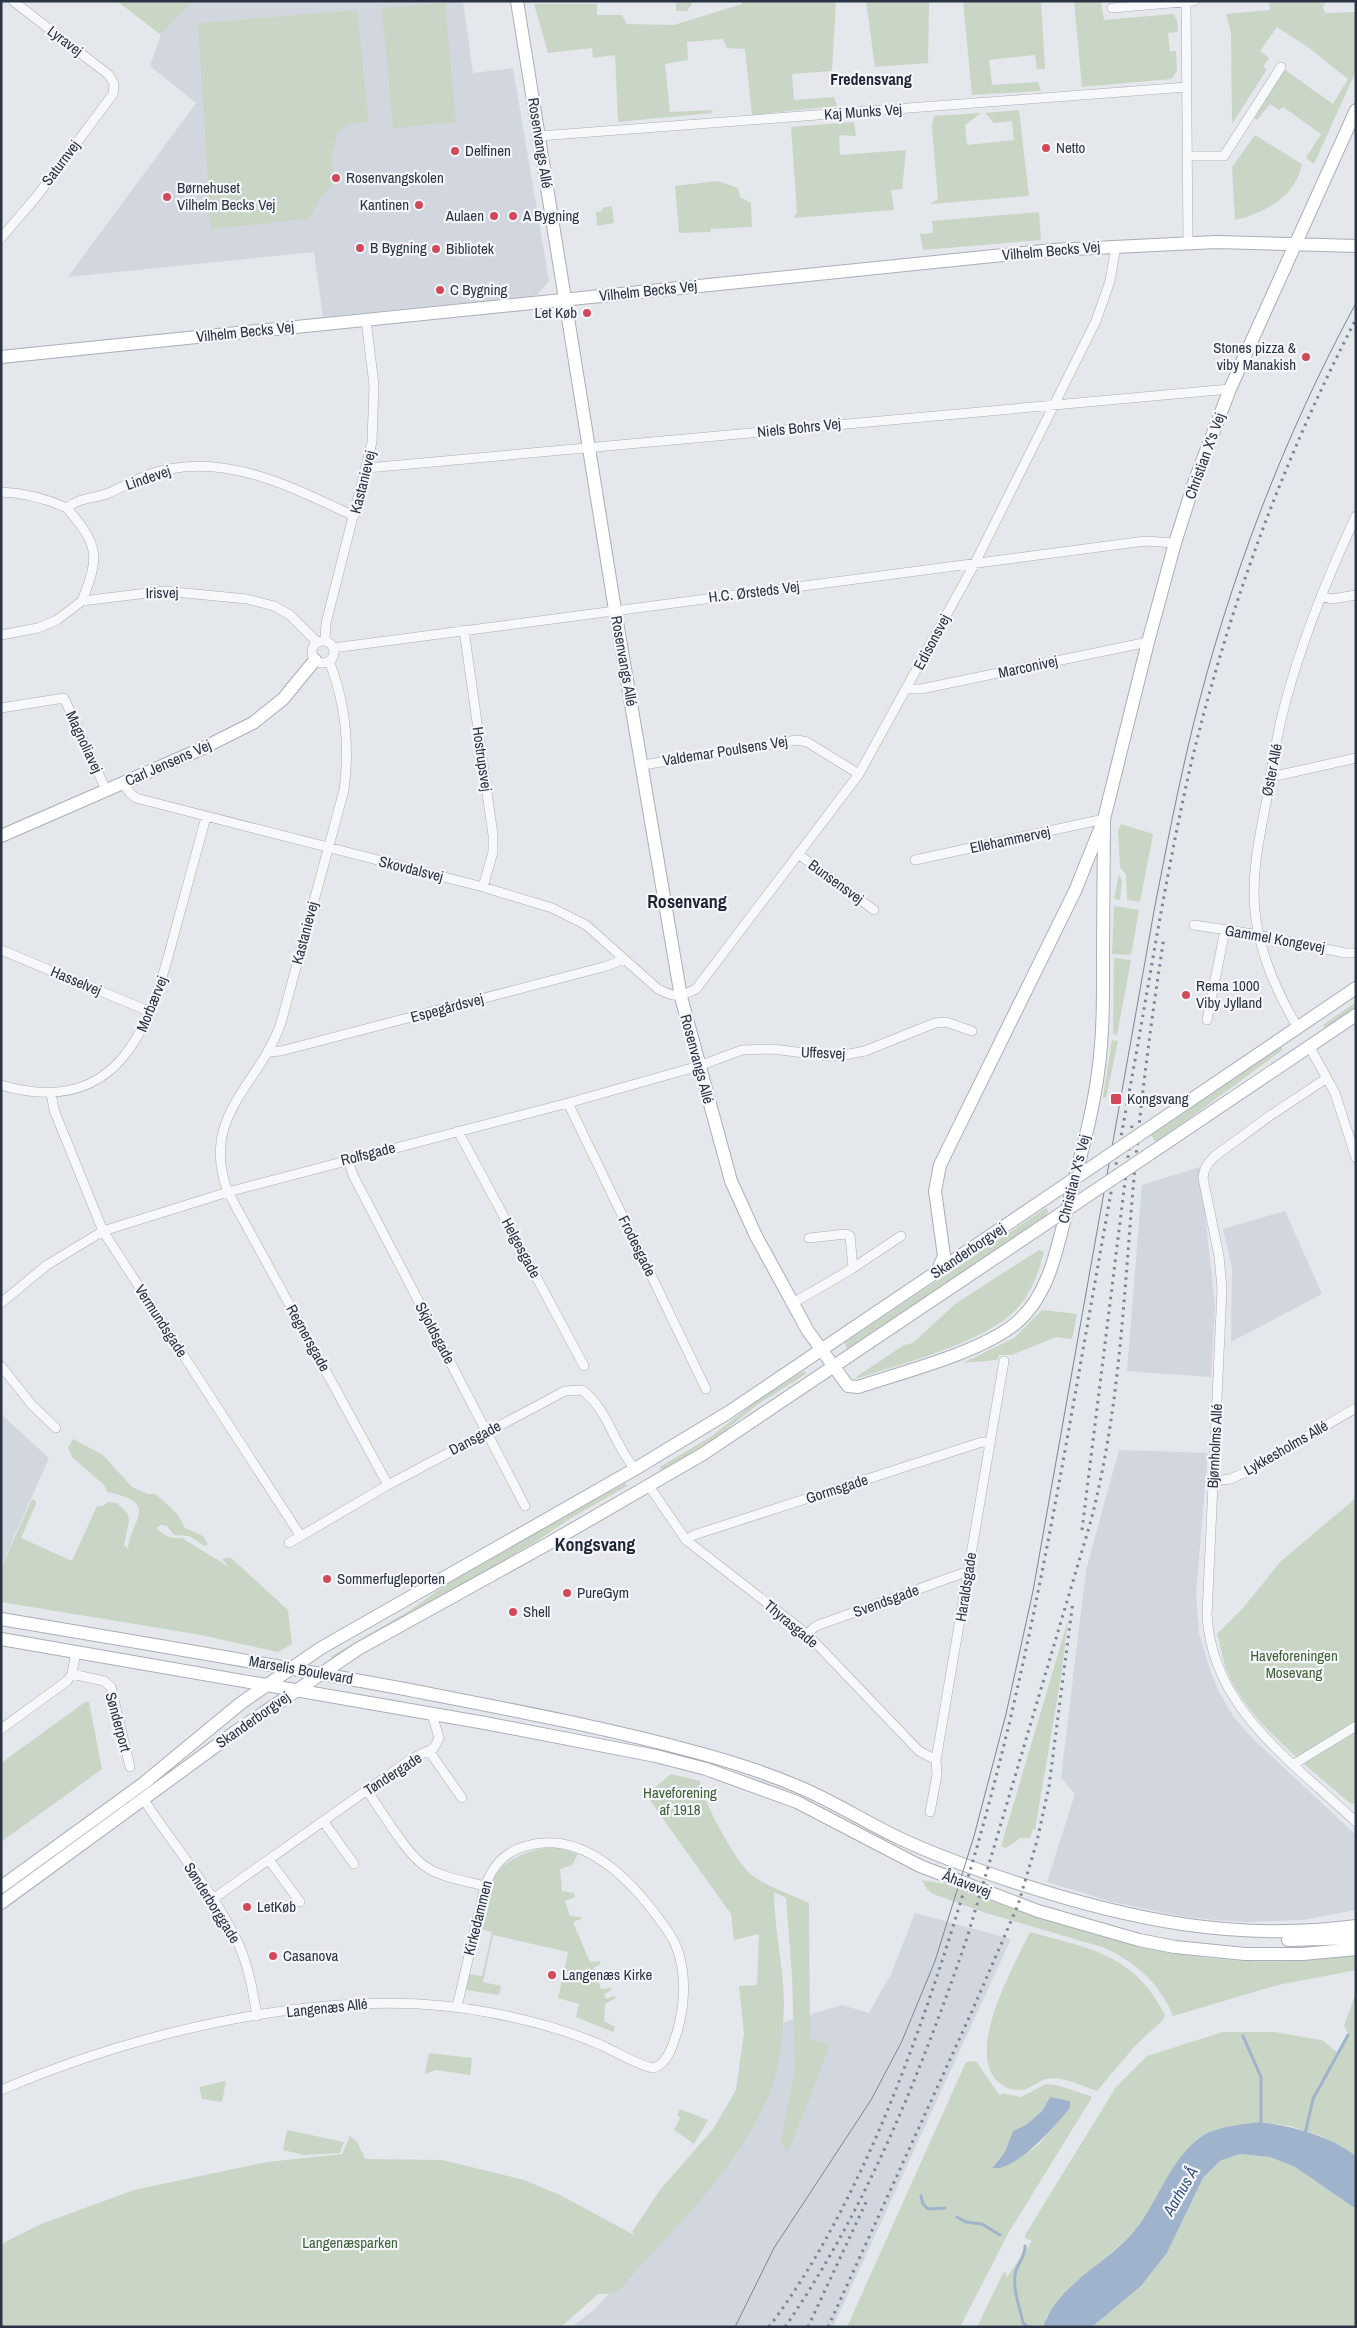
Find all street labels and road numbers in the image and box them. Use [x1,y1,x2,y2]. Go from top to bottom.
street label: Lyravej [43,20,87,61]
street label: Rosenvangs Allé [523,96,558,190]
street label: Kaj Munks Vej [823,98,903,125]
street label: Saturnvej [37,136,85,190]
street label: Vilhelm Becks Vej [1001,236,1101,265]
street label: Vilhelm Becks Vej [598,275,698,306]
street label: Vilhelm Becks Vej [195,316,295,347]
street label: Christian X's Vej [1179,410,1230,502]
street label: Niels Bohrs Vej [756,413,842,442]
street label: Kastanievej [345,448,380,516]
street label: Lindevej [122,460,173,495]
street label: H.C. Ørsteds Vej [707,575,801,608]
street label: Irisvej [145,582,179,603]
street label: Edisonsvej [908,610,955,673]
street label: Rosenvangs Allé [606,614,643,708]
street label: Marconivej [996,650,1059,683]
street label: Magnoliavej [61,707,108,776]
street label: Hostrupsvej [468,725,497,793]
street label: Valdemar Poulsens Vej [661,730,789,771]
street label: Carl Jensens Vej [121,734,214,791]
street label: Øster Allé [1256,742,1287,798]
street label: Ellehammervej [968,821,1052,858]
street label: Skovdalsvej [377,850,446,887]
street label: Bunsensvej [804,854,868,909]
street label: Kastanievej [286,899,323,967]
street label: Gammel Kongevej [1223,919,1327,958]
street label: Hasselvej [48,960,105,1001]
street label: Morbærvej [131,973,172,1035]
street label: Espegårdsvej [408,988,486,1027]
street label: Rosenvangs Allé [675,1012,720,1106]
street label: Uffesvej [801,1041,845,1064]
street label: Christian X's Vej [1052,1132,1095,1225]
street label: Rolfsgade [338,1137,397,1170]
street label: Frodesgade [614,1212,661,1280]
street label: Helgesgade [497,1214,546,1282]
street label: Skanderborgvej [926,1218,1009,1283]
street label: Vermundsgade [130,1280,193,1361]
street label: Skjoldsgade [410,1298,461,1367]
street label: Regnersgade [281,1300,336,1375]
street label: Bjørnholms Allé [1202,1403,1227,1489]
street label: Dansgade [445,1415,505,1460]
street label: Lykkesholms Allé [1240,1415,1332,1480]
street label: Gormsgade [803,1469,871,1508]
street label: Haraldsgade [950,1551,981,1623]
street label: Svendsgade [850,1579,922,1622]
street label: Thyrasgade [760,1595,823,1653]
street label: Marselis Boulevard [247,1650,355,1689]
street label: Skanderborgvej [211,1686,294,1753]
street label: Sønderport [100,1690,137,1755]
street label: Tøndergade [360,1747,426,1800]
street label: Sønderborggade [179,1858,246,1947]
street label: Åhavevej [939,1864,995,1902]
street label: Kirkedammen [458,1878,497,1958]
street label: Langenæs Allé [285,1993,369,2022]

